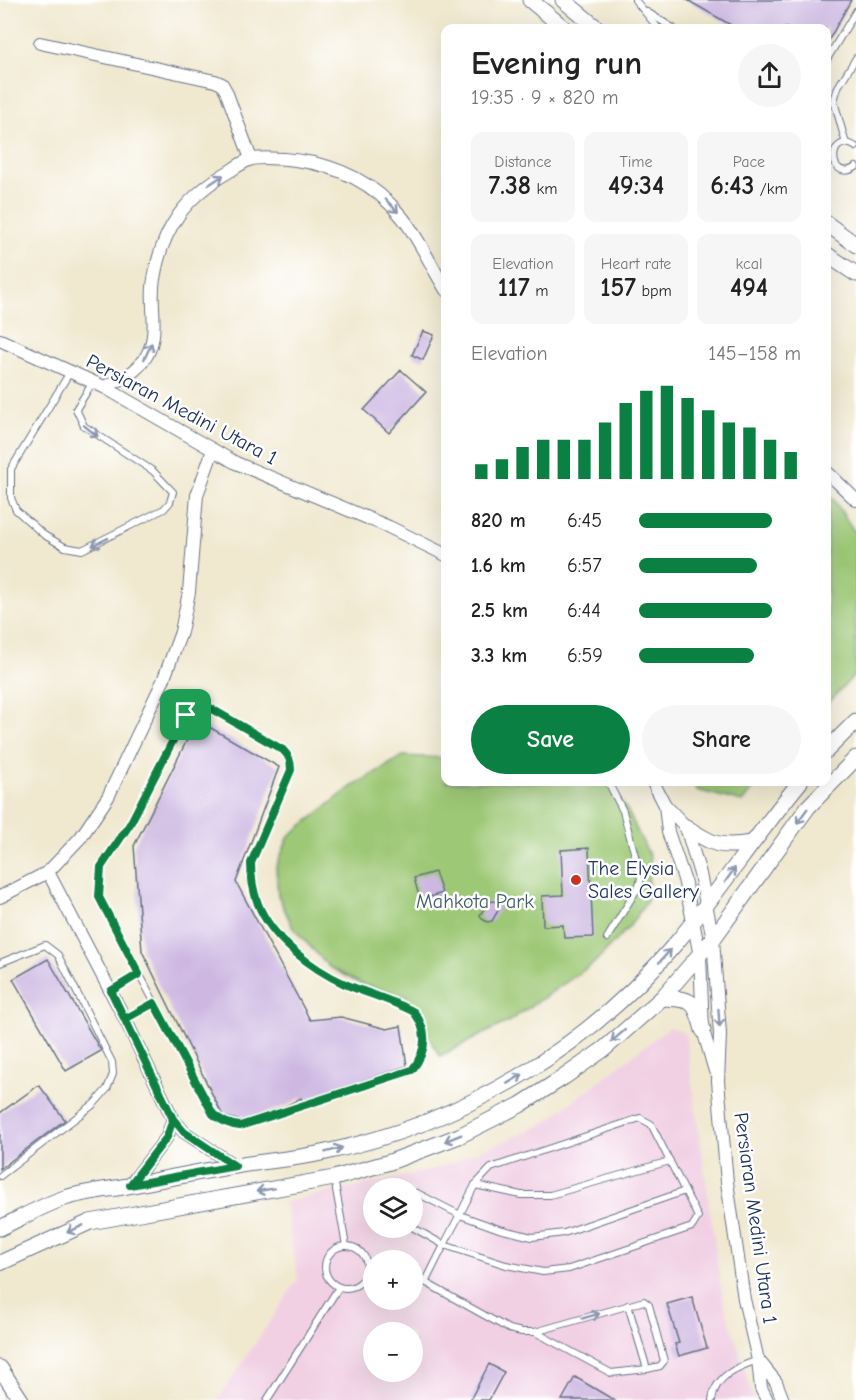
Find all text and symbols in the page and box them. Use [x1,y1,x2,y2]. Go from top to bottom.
text: Evening run [471,44,642,82]
button: share [738,44,801,107]
text: 19:35 · 9 × 820 m [471,86,619,109]
text: Distance [494,153,552,171]
text: Time [619,153,653,171]
text: Pace [733,153,765,171]
text: 7.38 [489,171,531,201]
text: 49:34 [608,171,664,201]
text: 6:43 [710,171,754,201]
one-way arrow [207,174,224,186]
text: km [531,180,557,198]
text: /km [754,180,788,198]
one-way arrow [384,198,399,213]
text: Elevation [492,255,554,273]
text: Heart rate [601,255,671,273]
text: kcal [736,255,762,273]
text: 117 [498,273,530,303]
text: 157 [600,273,636,303]
text: 494 [730,273,768,303]
text: m [530,282,548,300]
text: bpm [636,282,672,300]
text: Elevation [471,342,548,365]
text: 145–158 m [708,342,801,365]
one-way arrow [142,343,154,361]
street label: Persiaran Medini Utara 1 [82,349,281,470]
one-way arrow [83,424,99,437]
text: 820 m [471,509,526,532]
text: 6:45 [567,509,602,532]
one-way arrow [91,536,109,548]
text: 1.6 km [471,554,526,577]
text: 6:57 [567,554,602,577]
text: 2.5 km [471,599,528,622]
text: 6:44 [567,599,601,622]
text: 3.3 km [471,644,527,667]
text: 6:59 [567,644,603,667]
pin [160,689,211,740]
icon: arrive [169,698,202,731]
button: Save [471,705,630,774]
button: Share [642,705,801,774]
one-way arrow [796,807,808,823]
place label: The Elysia Sales Gallery [588,857,699,903]
one-way arrow [724,867,736,883]
marker: The Elysia Sales Gallery [569,873,583,887]
park label: Mahkota Park [416,890,534,913]
one-way arrow [658,948,672,963]
one-way arrow [714,1008,725,1028]
one-way arrow [611,1029,626,1043]
one-way arrow [506,1073,523,1085]
street label: Persiaran Medini Utara 1 [729,1111,782,1325]
one-way arrow [444,1133,462,1144]
one-way arrow [324,1144,343,1155]
map controls [363,1178,423,1382]
button: layers [363,1178,423,1238]
one-way arrow [256,1185,276,1196]
one-way arrow [66,1224,84,1236]
button: + [363,1250,423,1310]
one-way arrow [581,1309,600,1321]
button: − [363,1322,423,1382]

